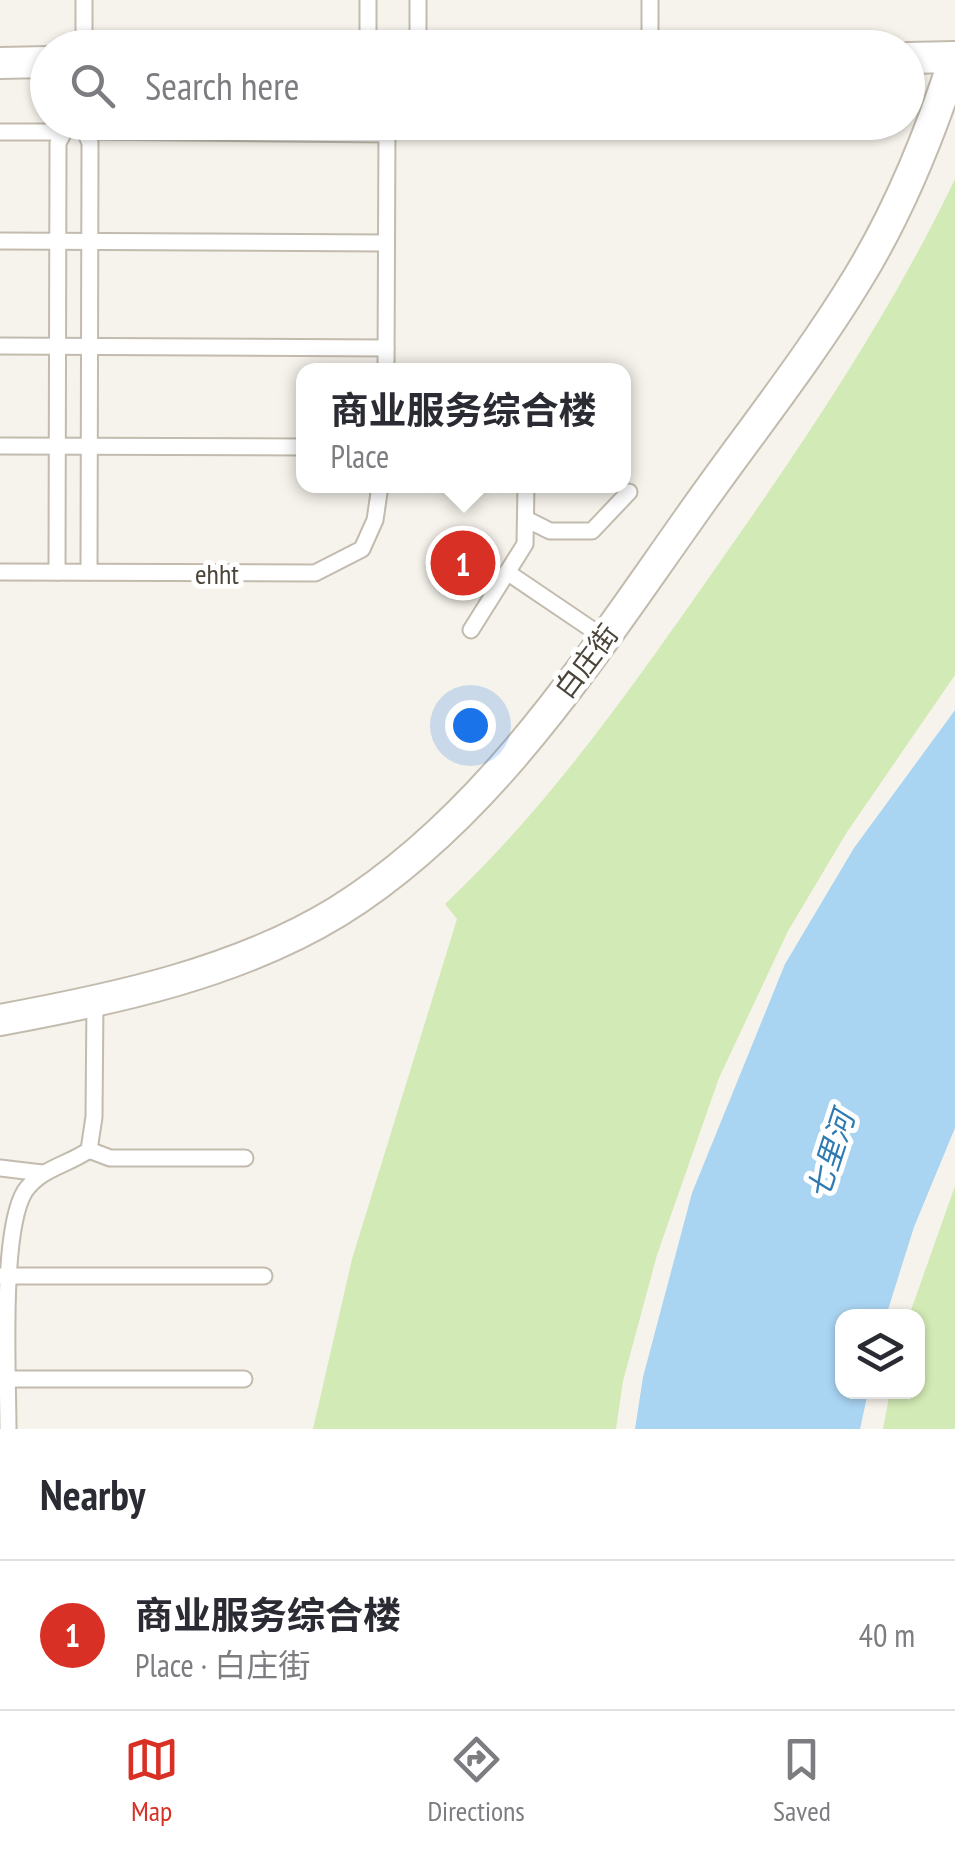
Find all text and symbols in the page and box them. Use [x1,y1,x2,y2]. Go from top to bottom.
search box [30,30,925,140]
icon: search [65,58,120,113]
text: Search here [145,61,299,110]
popup [296,363,631,493]
text: 商业服务综合楼 [330,385,597,434]
text: Place [330,435,389,477]
pin: 1 [430,526,496,600]
street label: ehht [195,555,239,592]
street label: 白庄街 [546,616,626,706]
your location [445,700,496,751]
water label: 七里河 [798,1101,864,1204]
map controls [835,1309,925,1399]
button: layers [835,1309,925,1399]
text: Nearby [40,1467,145,1522]
text: 商业服务综合楼 [135,1590,401,1639]
text: 1 [65,1614,80,1656]
text: 40 m [859,1614,915,1656]
text: Place · 白庄街 [135,1644,310,1686]
tab: Map [124,1732,179,1829]
tab: Directions [427,1732,525,1829]
tab: Saved [773,1732,831,1829]

